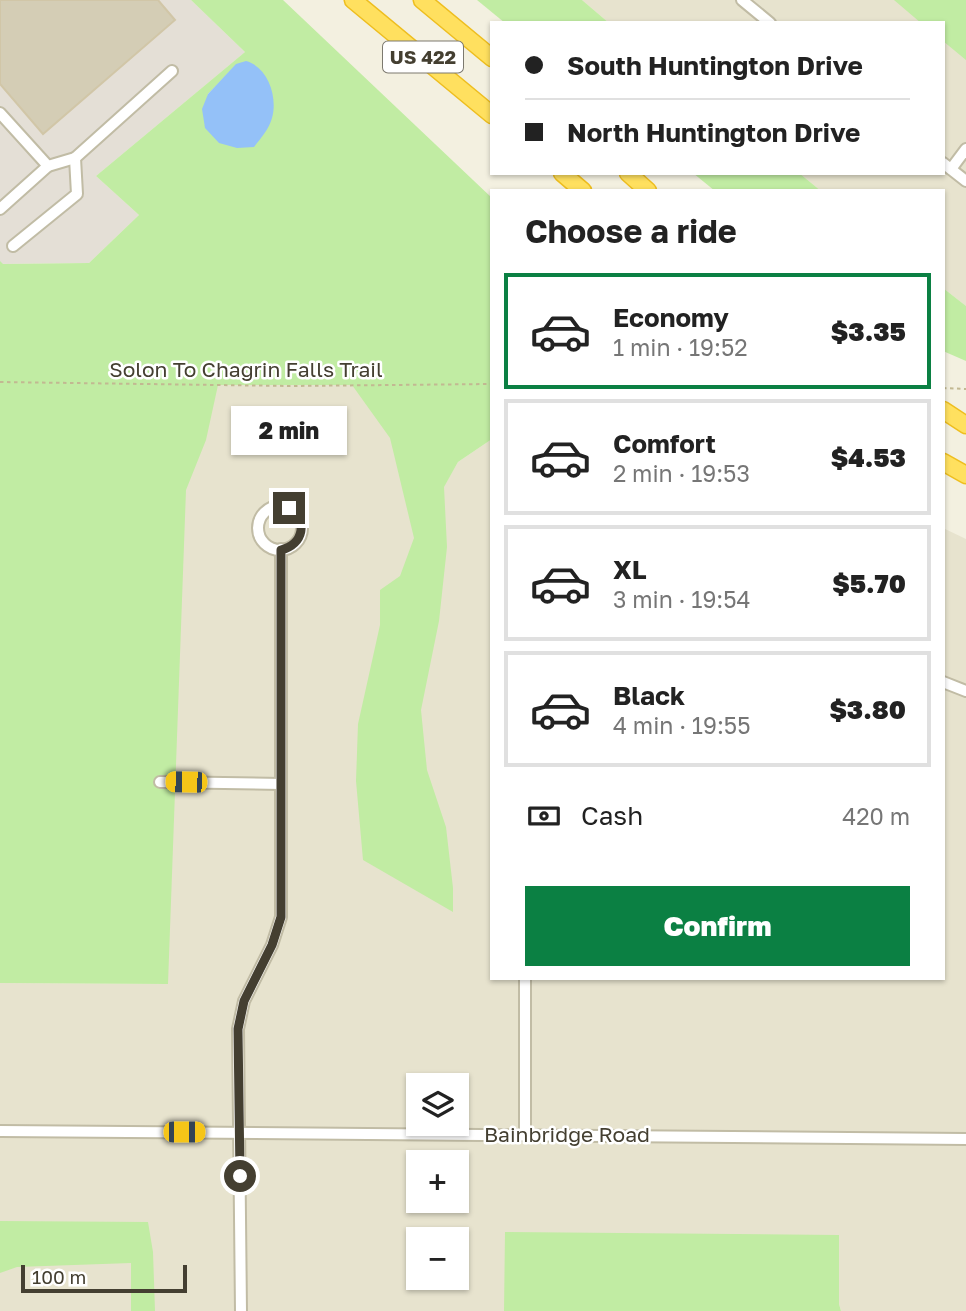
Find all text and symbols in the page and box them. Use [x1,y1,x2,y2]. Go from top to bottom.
road number: US 422 [383,41,463,72]
text: South Huntington Drive [567,50,863,81]
text: North Huntington Drive [567,117,860,148]
text: Choose a ride [525,212,737,250]
icon: car [529,300,592,363]
text: Economy [613,302,729,333]
text: $3.35 [831,316,906,347]
text: 1 min · 19:52 [613,333,748,361]
street label: Solon To Chagrin Falls Trail [109,356,383,382]
callout: 2 min [231,406,347,456]
text: 2 min [259,416,319,444]
icon: car [529,426,592,489]
text: Comfort [613,428,716,459]
text: $4.53 [831,442,906,473]
text: 2 min · 19:53 [613,459,750,487]
route end [273,492,305,524]
icon: car [529,552,592,615]
text: XL [613,554,647,585]
text: $5.70 [832,568,906,599]
text: 3 min · 19:54 [613,585,751,613]
icon: car [529,678,592,741]
text: Black [613,680,685,711]
text: $3.80 [829,694,906,725]
text: 4 min · 19:55 [613,711,751,739]
car [165,771,208,793]
icon: cash [525,797,563,835]
text: Cash [581,800,643,831]
text: 420 m [842,802,910,830]
button: Confirm [525,886,910,966]
map controls [406,1073,469,1290]
button: layers [406,1073,469,1136]
street label: Bainbridge Road [484,1121,650,1147]
car [164,1122,206,1143]
button: + [406,1150,469,1213]
route start [224,1160,256,1192]
button: − [406,1227,469,1290]
scale bar [21,1262,187,1294]
text: 100 m [32,1265,86,1288]

